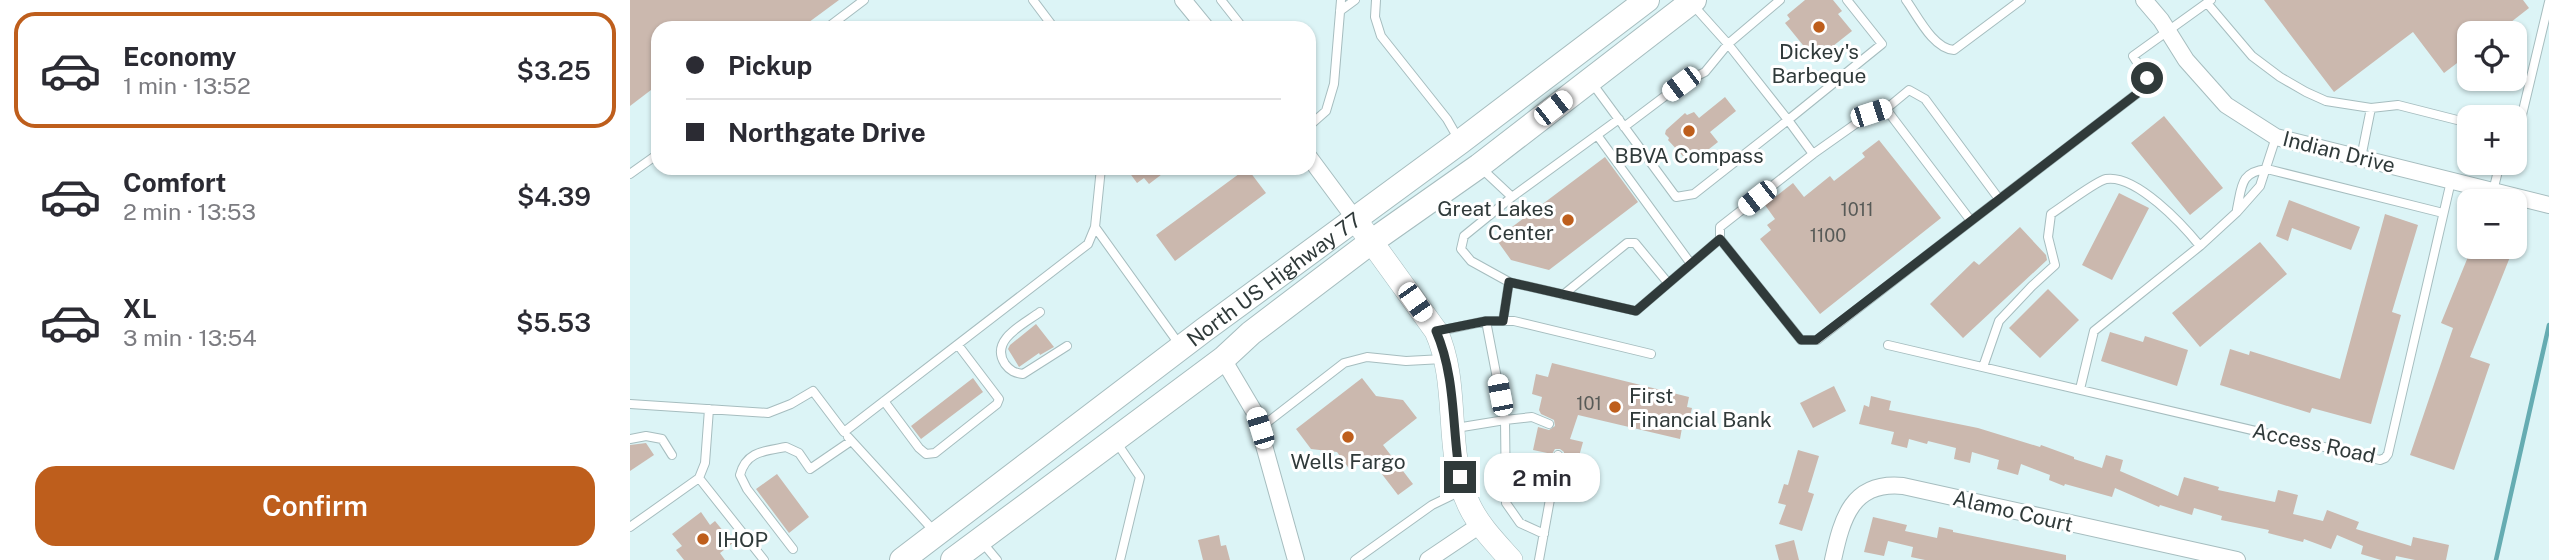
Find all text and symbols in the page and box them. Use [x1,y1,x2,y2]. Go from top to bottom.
marker: Dickey's Barbeque [1811,19,1827,35]
map controls [2457,21,2527,259]
button: locate [2457,21,2527,91]
icon: car [39,39,102,102]
place label: Dickey's Barbeque [1772,39,1866,88]
text: Economy [123,41,236,72]
text: Pickup [728,50,812,81]
text: $3.25 [516,55,591,86]
route start [2131,62,2163,94]
car [1658,63,1705,105]
text: 1 min · 13:52 [123,72,251,99]
car [1530,87,1577,129]
car [1848,97,1895,129]
button: + [2457,105,2527,175]
text: Northgate Drive [728,117,926,148]
marker: BBVA Compass [1681,123,1697,139]
street label: Indian Drive [2280,126,2398,178]
place label: BBVA Compass [1614,143,1764,168]
icon: car [39,165,102,228]
text: Comfort [123,167,226,198]
car [1734,177,1781,219]
text: $4.39 [517,181,591,212]
button: − [2457,189,2527,259]
place label: Great Lakes Center [1437,196,1554,245]
text: 2 min · 13:53 [123,198,256,225]
house number: 1011 [1841,199,1874,220]
street label: North US Highway 77 [1182,207,1366,351]
marker: Great Lakes Center [1560,212,1576,228]
house number: 1100 [1810,225,1846,246]
car [1395,279,1436,325]
icon: car [39,291,102,354]
text: XL [123,293,157,324]
text: $5.53 [516,307,591,338]
text: 3 min · 13:54 [123,324,257,351]
car [1486,372,1515,418]
place label: First Financial Bank [1629,383,1772,432]
house number: 101 [1576,393,1602,414]
marker: First Financial Bank [1607,399,1623,415]
car [1244,405,1277,451]
street label: Access Road [2250,418,2378,468]
marker: Wells Fargo [1340,429,1356,445]
place label: Wells Fargo [1290,449,1406,474]
callout: 2 min [1484,452,1600,502]
route end [1444,461,1476,493]
text: 2 min [1512,464,1572,491]
button: Confirm [35,466,595,546]
street label: Alamo Court [1951,485,2075,537]
place label: IHOP [717,527,768,552]
marker: IHOP [695,531,711,547]

